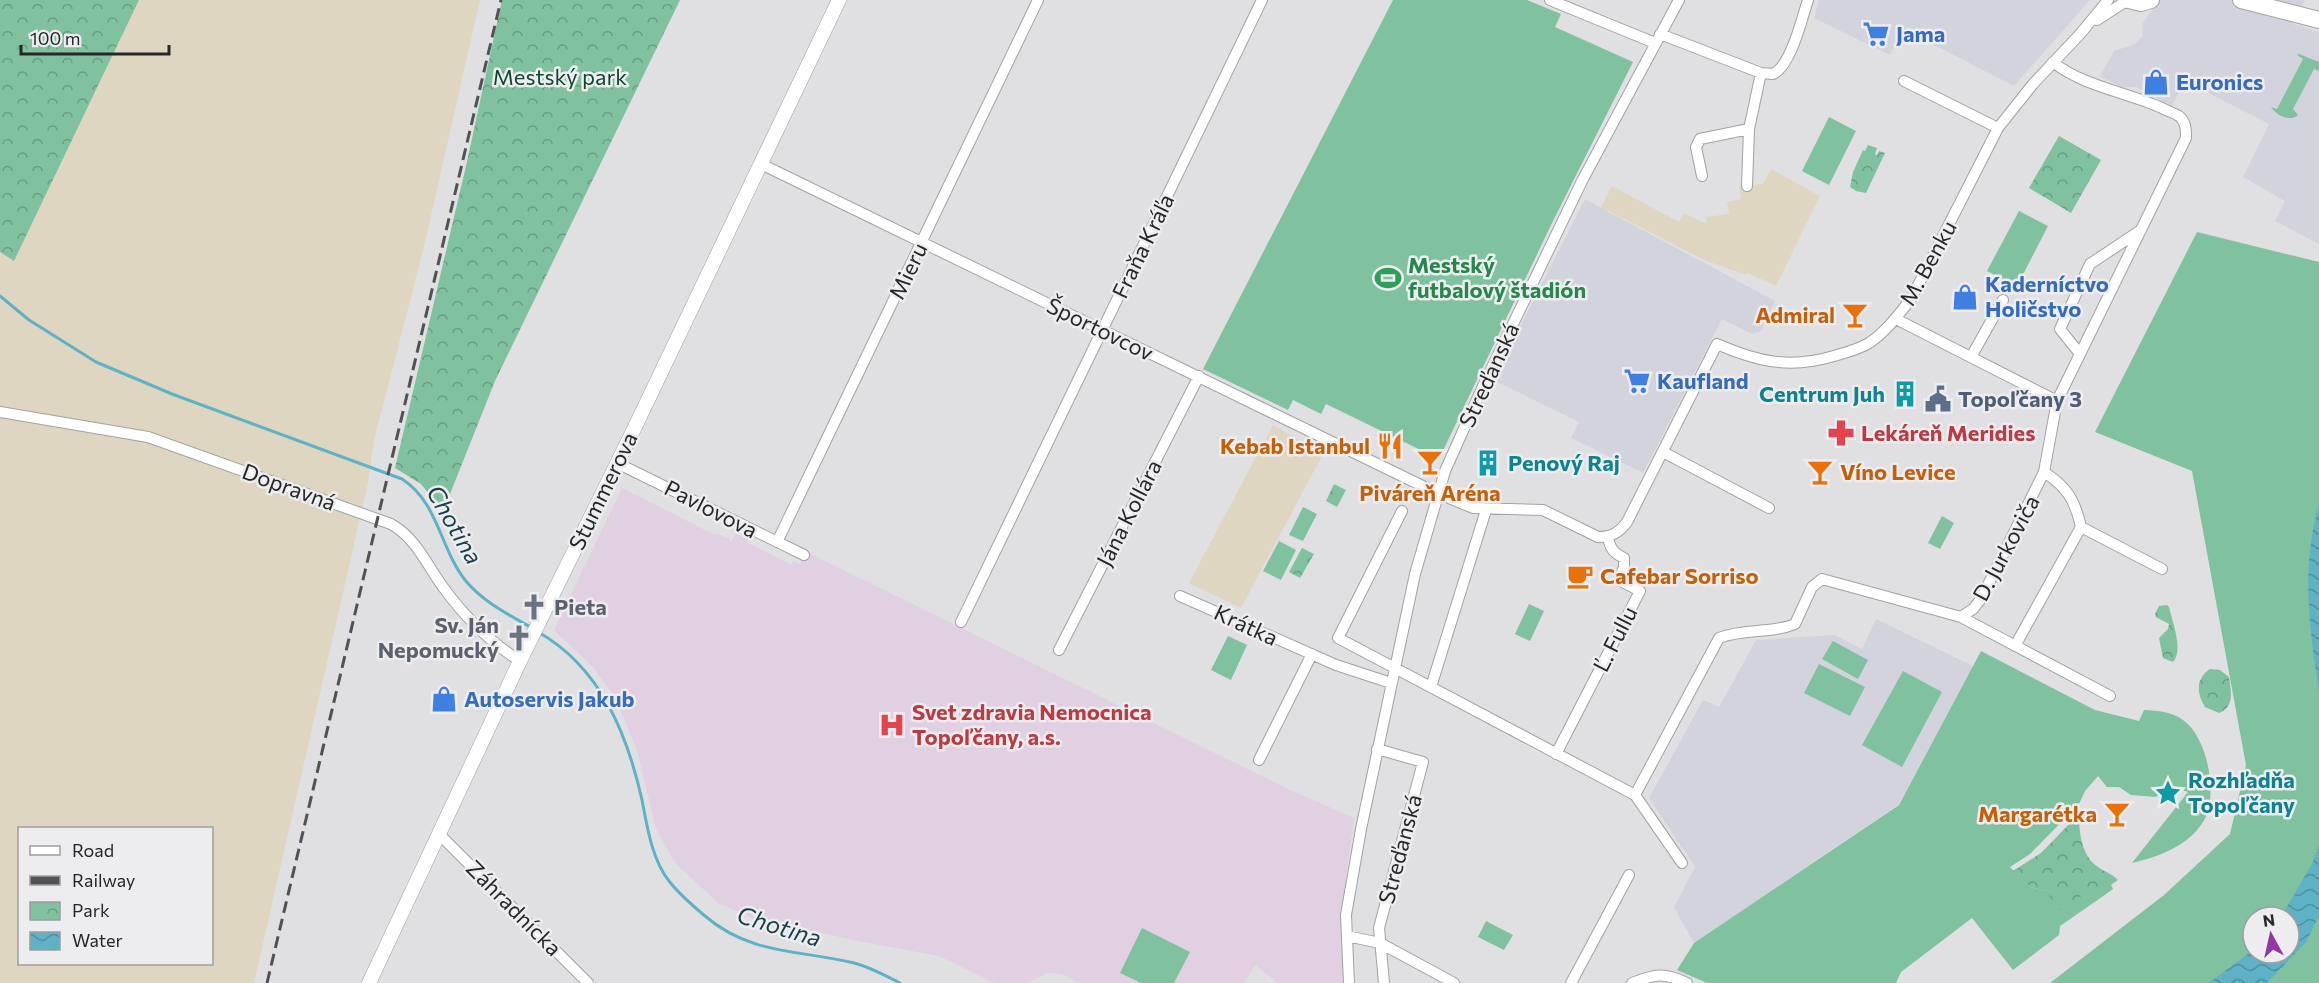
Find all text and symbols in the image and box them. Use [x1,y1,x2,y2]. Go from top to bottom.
scale bar [21,18,170,56]
supermarket icon: Jama [1861,19,1891,49]
place label: Jama [1896,20,1945,47]
text: 100 m [30,27,80,49]
park label: Mestský park [493,63,627,90]
shop icon: Euronics [2141,67,2171,97]
place label: Euronics [2176,68,2263,95]
street label: Fraňa Kráľa [1106,189,1179,302]
street label: M. Benku [1893,216,1962,310]
street label: Mieru [882,238,933,303]
place label: Mestský futbalový štadión [1408,251,1586,303]
sports icon: Mestský futbalový štadión [1373,263,1403,293]
place label: Kaderníctvo Holičstvo [1985,270,2109,322]
shop icon: Kaderníctvo Holičstvo [1950,282,1980,312]
street label: Športovcov [1042,291,1158,366]
bar icon: Admiral [1840,300,1870,330]
place label: Admiral [1755,301,1835,328]
street label: Streďanská [1453,318,1524,431]
supermarket icon: Kaufland [1622,366,1652,396]
place label: Kaufland [1657,367,1749,394]
building icon: Centrum Juh [1890,379,1920,409]
place label: Centrum Juh [1759,380,1885,407]
public building icon: Topoľčany 3 [1923,384,1953,414]
place label: Topoľčany 3 [1958,385,2082,412]
pharmacy icon: Lekáreň Meridies [1826,418,1856,448]
place label: Lekáreň Meridies [1861,419,2035,446]
street label: Stummerova [562,427,643,554]
restaurant icon: Kebab Istanbul [1375,431,1405,461]
place label: Kebab Istanbul [1220,432,1370,459]
bar icon: Piváreň Aréna [1415,447,1445,477]
building icon: Penový Raj [1473,448,1503,478]
place label: Penový Raj [1508,449,1620,476]
street label: Jána Kollára [1090,455,1167,571]
street label: Dopravná [239,457,340,516]
bar icon: Víno Levice [1805,457,1835,487]
place label: Víno Levice [1840,458,1956,485]
street label: Pavlovova [660,474,762,543]
place label: Piváreň Aréna [1359,479,1501,506]
water label: Chotina [421,480,489,569]
street label: D. Jurkoviča [1966,490,2045,605]
cafe icon: Cafebar Sorriso [1565,561,1595,591]
place label: Cafebar Sorriso [1600,562,1759,589]
church icon: Pieta [519,592,549,622]
place label: Pieta [554,593,607,620]
street label: Krátka [1210,598,1282,651]
street label: Ľ. Fullu [1587,601,1642,676]
place label: Sv. Ján Nepomucký [378,611,499,663]
church icon: Sv. Ján Nepomucký [504,623,534,653]
shop icon: Autoservis Jakub [429,684,459,714]
place label: Autoservis Jakub [464,685,635,712]
place label: Svet zdravia Nemocnica Topoľčany, a.s. [912,698,1152,750]
hospital icon: Svet zdravia Nemocnica Topoľčany, a.s. [877,710,907,740]
place label: Rozhľadňa Topoľčany [2188,766,2295,818]
place icon: Rozhľadňa Topoľčany [2153,778,2183,808]
street label: Streďanská [1372,791,1427,907]
bar icon: Margarétka [2102,799,2132,829]
place label: Margarétka [1978,800,2097,827]
legend [18,827,213,965]
text: Road [72,839,114,861]
street label: Záhradnícka [461,854,568,961]
text: Railway [72,869,135,891]
text: Park [72,899,110,921]
water label: Chotina [734,899,825,952]
north arrow [2241,905,2301,965]
text: N [2262,909,2276,930]
text: Water [72,929,123,951]

